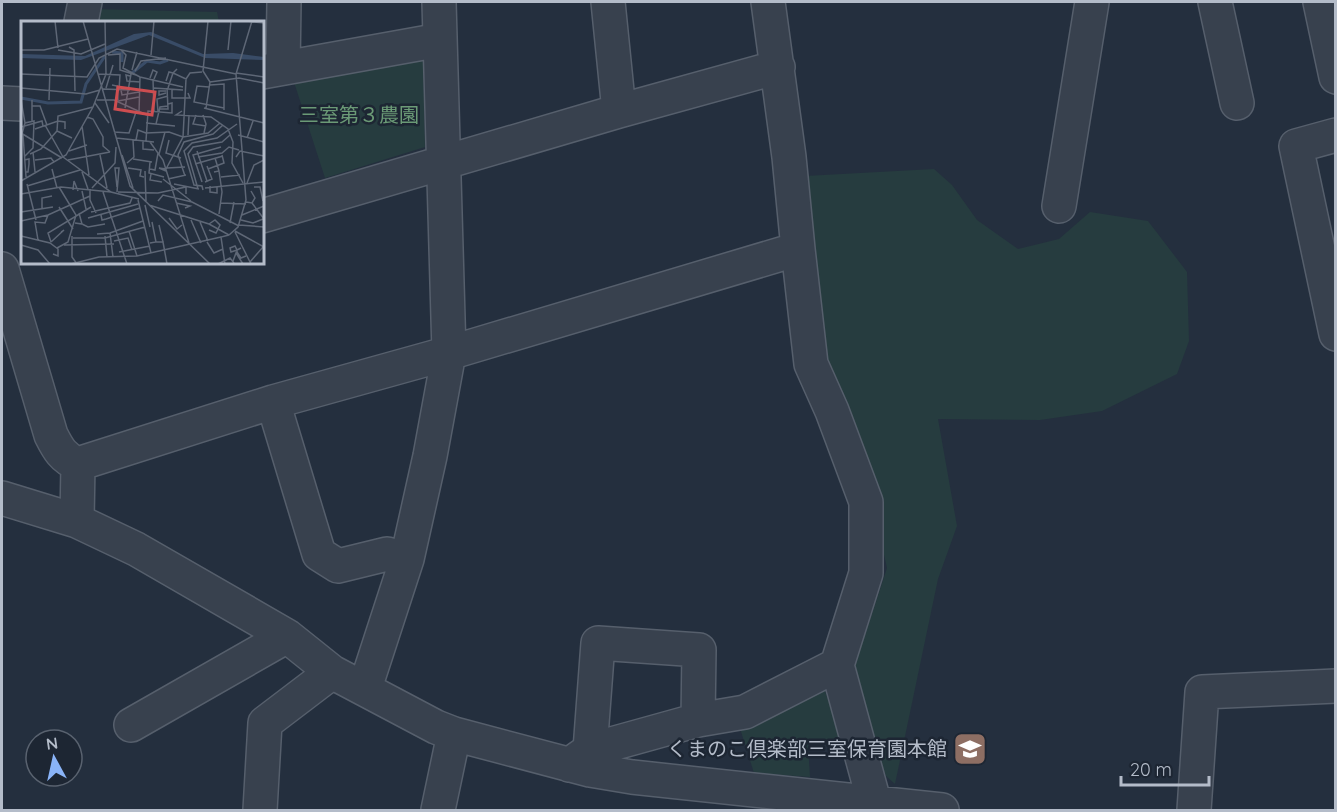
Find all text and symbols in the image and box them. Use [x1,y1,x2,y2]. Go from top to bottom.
inset map [21,21,264,264]
park label: 三室第３農園 [299,102,419,127]
north arrow [24,728,84,788]
school or university icon: くまのこ倶楽部三室保育園本館 [952,731,988,767]
text: N [45,732,59,754]
place label: くまのこ倶楽部三室保育園本館 [667,736,947,761]
scale bar [1121,749,1210,787]
text: 20 m [1130,758,1172,781]

